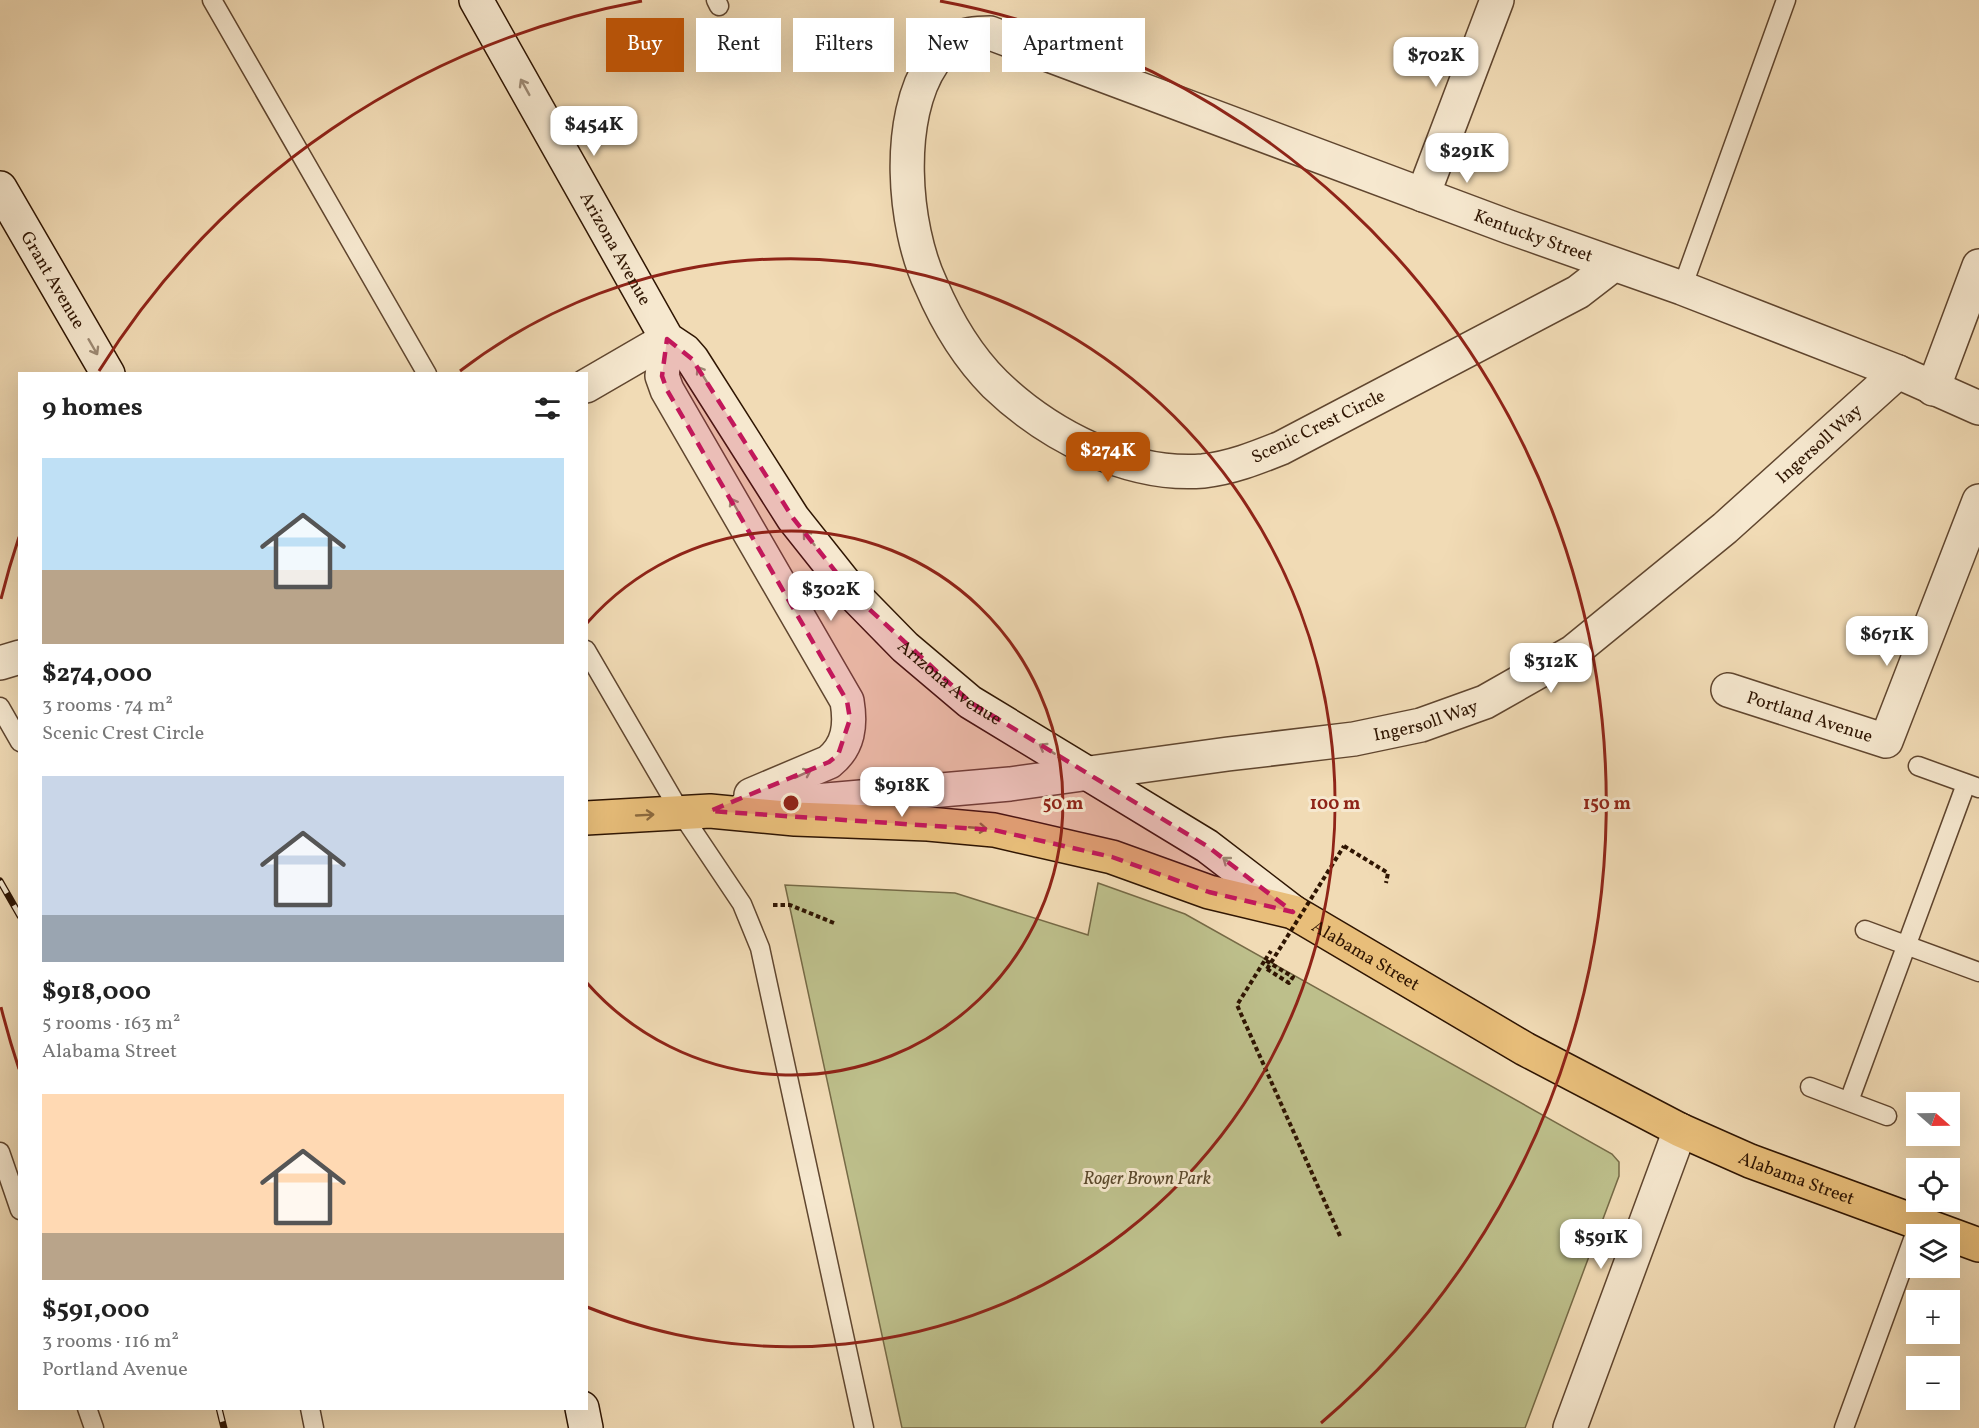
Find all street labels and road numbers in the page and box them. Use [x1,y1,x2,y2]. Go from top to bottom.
street label: Arizona Avenue [573,188,657,310]
street label: Kentucky Street [1470,204,1596,270]
street label: Grant Avenue [14,227,90,334]
street label: Scenic Crest Circle [1248,384,1390,471]
street label: Ingersoll Way [1771,399,1869,490]
street label: Arizona Avenue [891,635,1006,732]
street label: Portland Avenue [1743,686,1876,750]
street label: Ingersoll Way [1371,694,1482,749]
street label: Alabama Street [1306,915,1424,998]
street label: Alabama Street [1734,1146,1858,1212]

